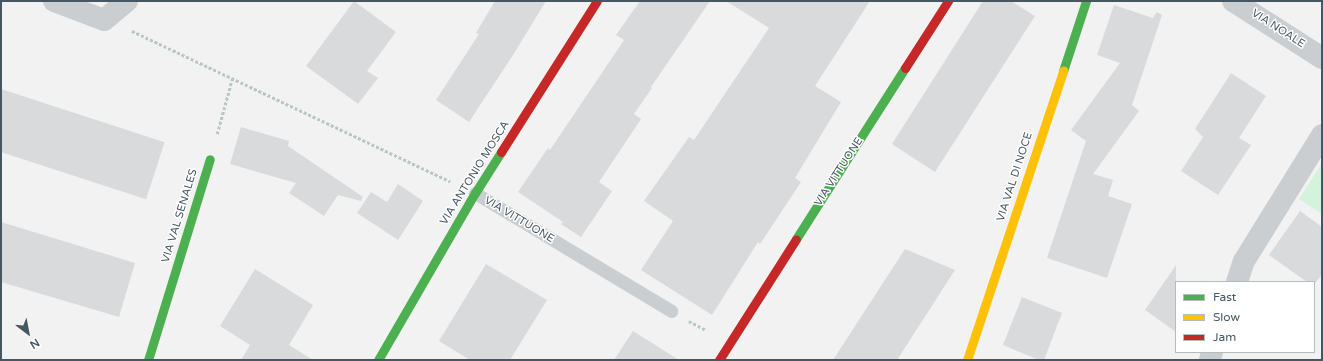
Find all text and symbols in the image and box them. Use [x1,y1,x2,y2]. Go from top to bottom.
street label: VIA NOALE [1249,7,1307,51]
street label: VIA ANTONIO MOSCA [438,119,512,227]
street label: VIA VAL DI NOCE [994,131,1036,223]
street label: VIA VITTUONE [812,135,866,209]
street label: VIA VAL SENALES [159,168,201,264]
street label: VIA VITTUONE [482,194,556,246]
legend [1175,281,1315,353]
text: Fast [1213,290,1236,304]
text: Slow [1213,310,1240,324]
north arrow [8,313,48,353]
text: Jam [1213,330,1236,344]
text: N [27,336,42,351]

